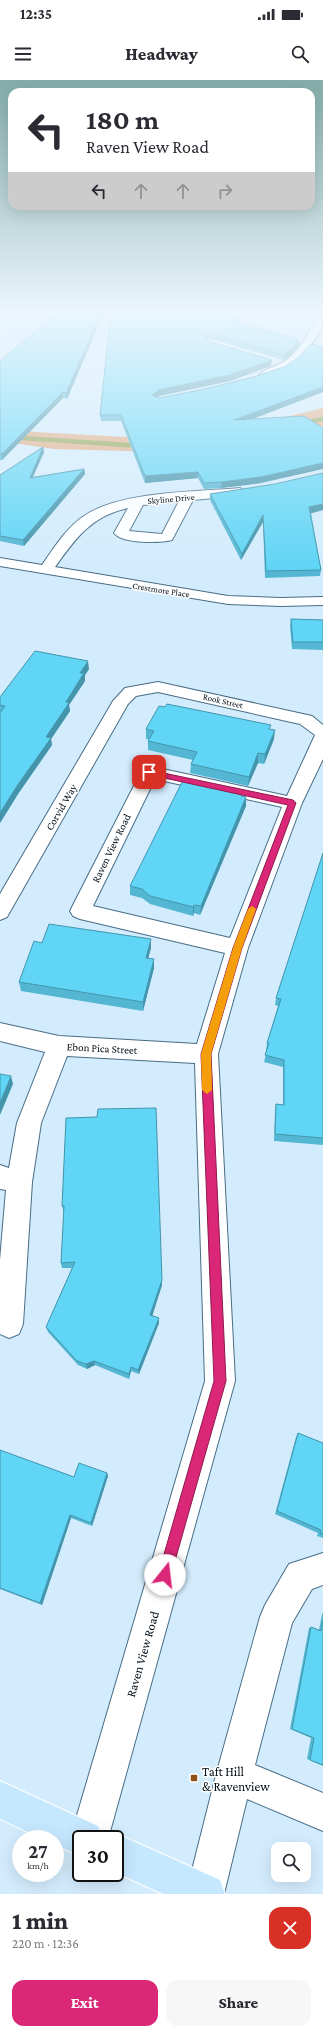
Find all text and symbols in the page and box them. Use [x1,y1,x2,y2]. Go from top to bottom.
text: 12:35 [20,6,52,22]
icon: menu [12,43,34,65]
icon: search [289,43,311,65]
text: Headway [125,44,198,64]
icon: left [20,104,72,156]
text: 180 m [86,104,159,135]
text: Raven View Road [86,137,209,157]
icon: left [88,180,110,202]
icon: ahead [130,180,152,202]
icon: ahead [172,180,194,202]
icon: right [214,180,236,202]
street label: Skyline Drive [147,492,195,506]
street label: Crestmore Place [132,581,190,599]
street label: Rook Street [202,692,245,711]
pin [132,755,166,789]
icon: arrive [138,761,160,783]
street label: Corvid Way [43,781,80,833]
street label: Raven View Road [89,811,133,884]
street label: Ebon Pica Street [66,1040,138,1056]
position arrow [144,1554,186,1596]
street label: Raven View Road [123,1609,162,1699]
place label: Taft Hill & Ravenview [202,1764,270,1794]
marker: Taft Hill & Ravenview [189,1773,199,1783]
speed limit sign: 30 [72,1830,124,1882]
text: 27 [28,1840,48,1862]
map controls [271,1842,311,1882]
button: search [271,1842,311,1882]
text: km/h [27,1860,49,1871]
text: 1 min [12,1907,68,1934]
button: close [269,1907,311,1949]
text: 220 m · 12:36 [12,1936,79,1951]
button: Exit [12,1980,158,2026]
button: Share [166,1980,311,2026]

